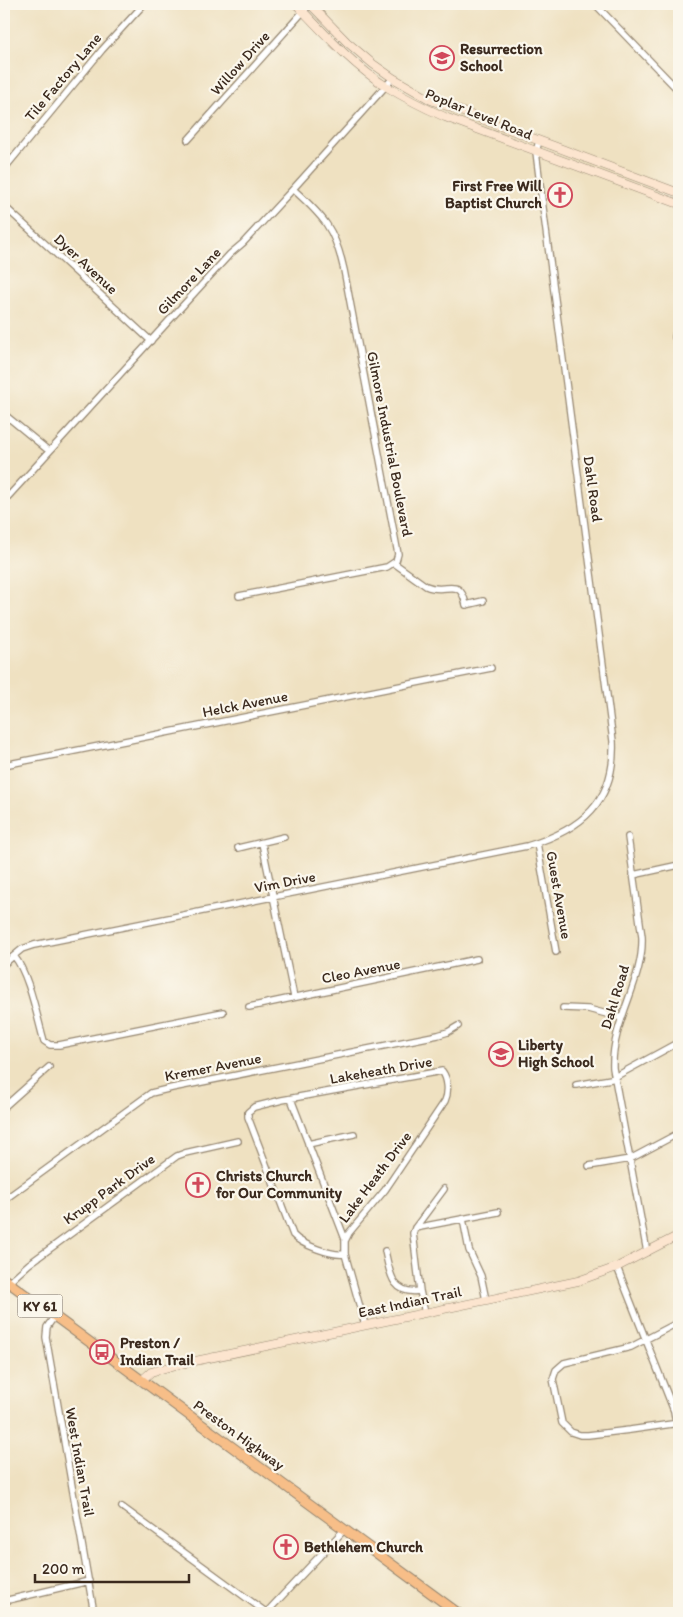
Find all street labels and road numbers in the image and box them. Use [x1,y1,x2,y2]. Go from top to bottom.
street label: Willow Drive [206,27,274,99]
street label: Tile Factory Lane [21,29,105,125]
street label: Poplar Level Road [423,84,535,144]
street label: Dyer Avenue [50,230,122,298]
street label: Gilmore Lane [153,244,225,318]
street label: Gilmore Industrial Boulevard [363,350,417,539]
street label: Dahl Road [579,455,607,523]
street label: Helck Avenue [201,687,289,721]
street label: Guest Avenue [542,850,576,940]
street label: Vim Drive [253,867,317,897]
street label: Cleo Avenue [320,955,402,987]
street label: Dahl Road [597,963,633,1031]
street label: Kremer Avenue [163,1049,263,1085]
street label: Lakeheath Drive [328,1052,434,1088]
street label: Lake Heath Drive [335,1128,415,1226]
street label: Krupp Park Drive [60,1150,158,1228]
street label: East Indian Trail [357,1282,464,1322]
road number: KY 61 [18,1294,62,1318]
street label: Preston Highway [190,1396,288,1474]
street label: West Indian Trail [62,1406,99,1519]

